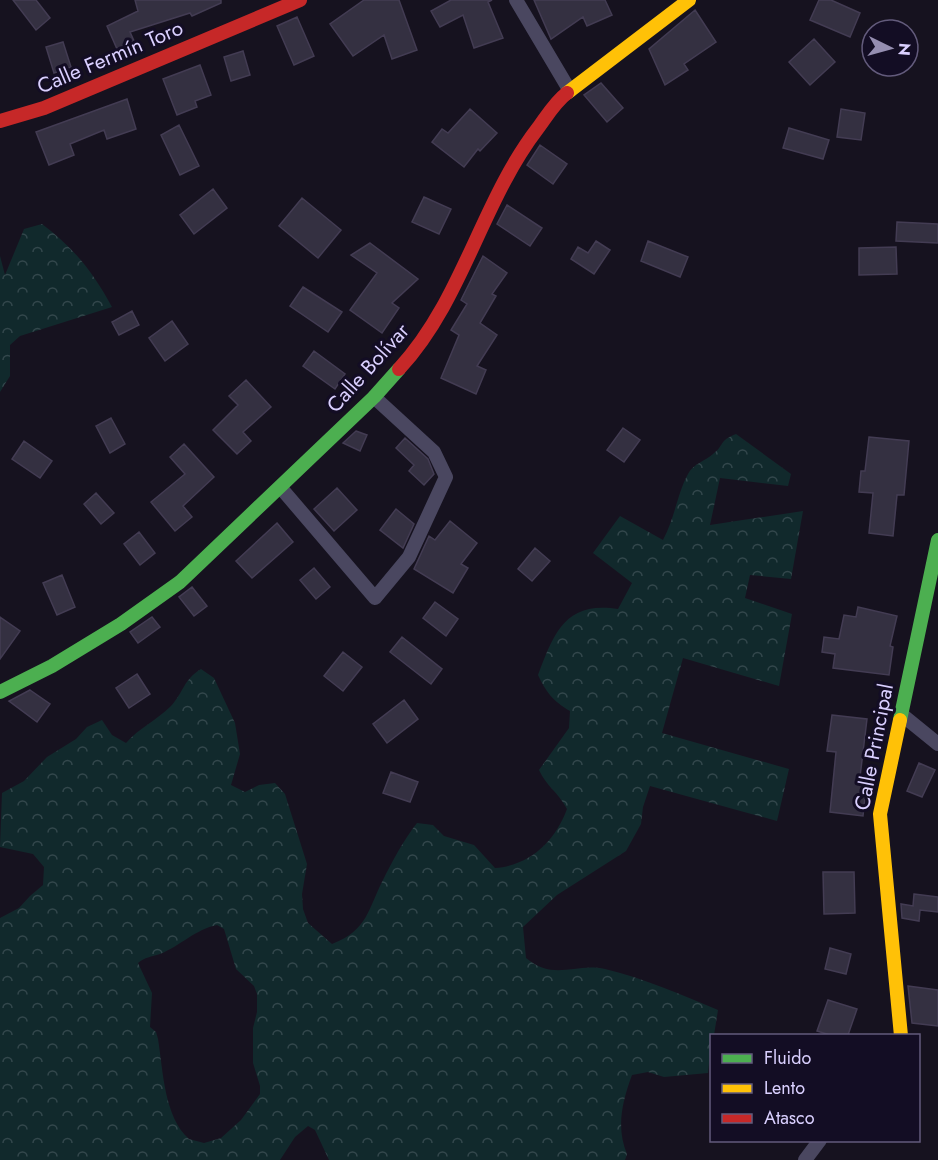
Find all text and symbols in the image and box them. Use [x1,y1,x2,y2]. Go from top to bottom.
street label: Calle Fermín Toro [32,13,188,101]
north arrow [860,18,920,78]
text: N [892,42,916,57]
street label: Calle Bolívar [320,316,417,419]
street label: Calle Principal [847,681,901,813]
legend [710,1034,920,1142]
text: Fluido [764,1045,812,1071]
text: Lento [764,1075,805,1101]
text: Atasco [764,1105,815,1131]

